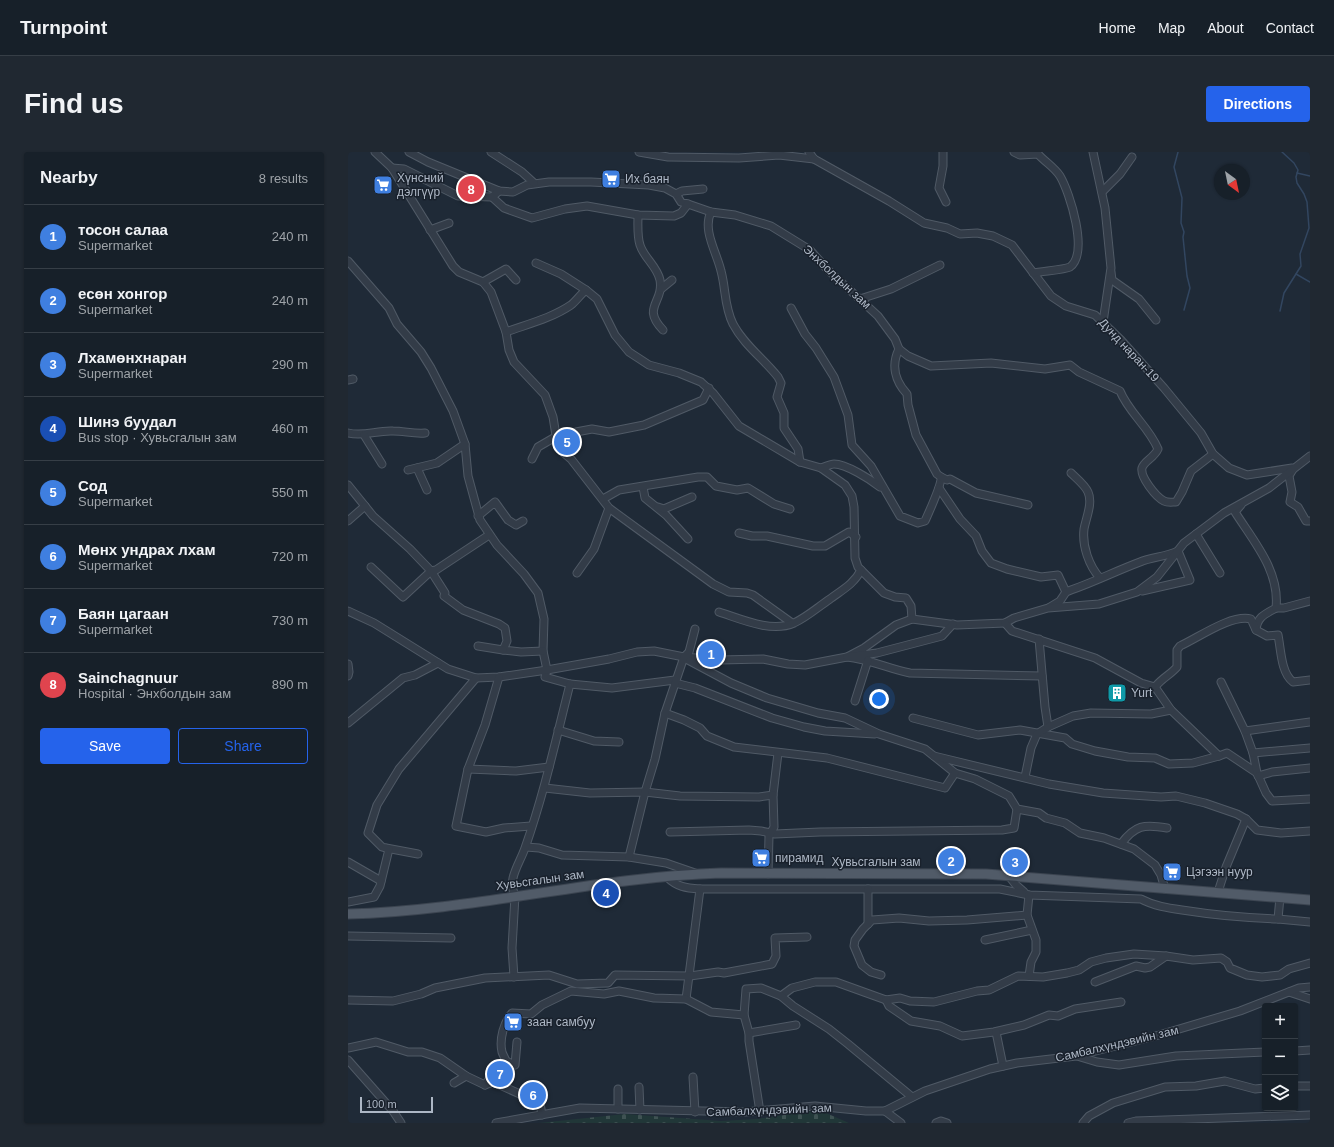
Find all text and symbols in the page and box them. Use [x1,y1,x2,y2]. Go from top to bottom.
text: Turnpoint [20,17,107,38]
text: Home [1099,20,1136,36]
text: Map [1158,20,1185,36]
text: About [1207,20,1244,36]
text: Contact [1266,20,1314,36]
button: Directions [1206,86,1310,122]
text: Find us [24,88,124,119]
north arrow [1214,164,1250,200]
text: Nearby [40,168,98,187]
supermarket icon: Их баян [600,168,622,190]
text: 8 results [259,171,308,186]
place label: Хүнсний дэлгүүр [397,171,444,199]
place label: Их баян [625,172,669,186]
supermarket icon: Хүнсний дэлгүүр [372,174,394,196]
pin: 8 [458,174,484,204]
text: тосон салаа [78,221,168,238]
text: 1 [49,229,57,244]
text: 240 m [272,229,308,244]
text: Supermarket [78,238,152,253]
street label: Энхболдын зам [800,242,874,312]
text: есөн хонгор [78,285,167,302]
text: 2 [49,293,57,308]
text: 240 m [272,293,308,308]
text: Supermarket [78,302,152,317]
street label: Дунд наран-19 [1096,315,1162,385]
text: Лхамөнхнаран [78,349,187,366]
text: 3 [49,357,57,372]
text: 290 m [272,357,308,372]
text: Supermarket [78,366,152,381]
text: Шинэ буудал [78,413,177,430]
text: 4 [49,421,57,436]
text: 460 m [272,421,308,436]
pin: 5 [554,427,580,457]
text: Bus stop · Хувьсгалын зам [78,430,237,445]
text: Сод [78,477,107,494]
text: 5 [49,485,57,500]
text: 550 m [272,485,308,500]
text: Supermarket [78,494,152,509]
text: Мөнх ундрах лхам [78,541,215,558]
text: 6 [49,549,57,564]
text: 720 m [272,549,308,564]
text: Supermarket [78,558,152,573]
text: Баян цагаан [78,605,169,622]
text: 7 [49,613,57,628]
text: 730 m [272,613,308,628]
text: Supermarket [78,622,152,637]
pin: 1 [698,639,724,669]
text: Sainchagnuur [78,669,178,686]
text: 8 [49,677,57,692]
text: 890 m [272,677,308,692]
building icon: Yurt [1106,682,1128,704]
text: Hospital · Энхболдын зам [78,686,231,701]
place label: Yurt [1131,686,1153,700]
your location [869,689,889,709]
button: Save [40,728,170,764]
button: Share [178,728,308,764]
pin: 2 [938,846,964,876]
supermarket icon: пирамид [750,847,772,869]
pin: 3 [1002,847,1028,877]
place label: пирамид [775,851,824,865]
street label: Хувьсгалын зам [831,855,921,869]
supermarket icon: Цэгээн нуур [1161,861,1183,883]
place label: Цэгээн нуур [1186,865,1253,879]
street label: Хувьсгалын зам [495,867,585,893]
pin: 4 [593,878,619,908]
map controls [1262,1003,1298,1111]
button: + [1262,1003,1298,1039]
supermarket icon: заан самбуу [502,1011,524,1033]
place label: заан самбуу [527,1015,595,1029]
street label: Самбалхүндэвийн зам [1054,1023,1180,1065]
button: − [1262,1039,1298,1075]
pin: 7 [487,1059,513,1089]
button: layers [1262,1075,1298,1111]
pin: 6 [520,1080,546,1110]
scale bar [360,1095,433,1114]
text: 100 m [366,1098,397,1110]
street label: Самбалхүндэвийн зам [706,1101,832,1119]

